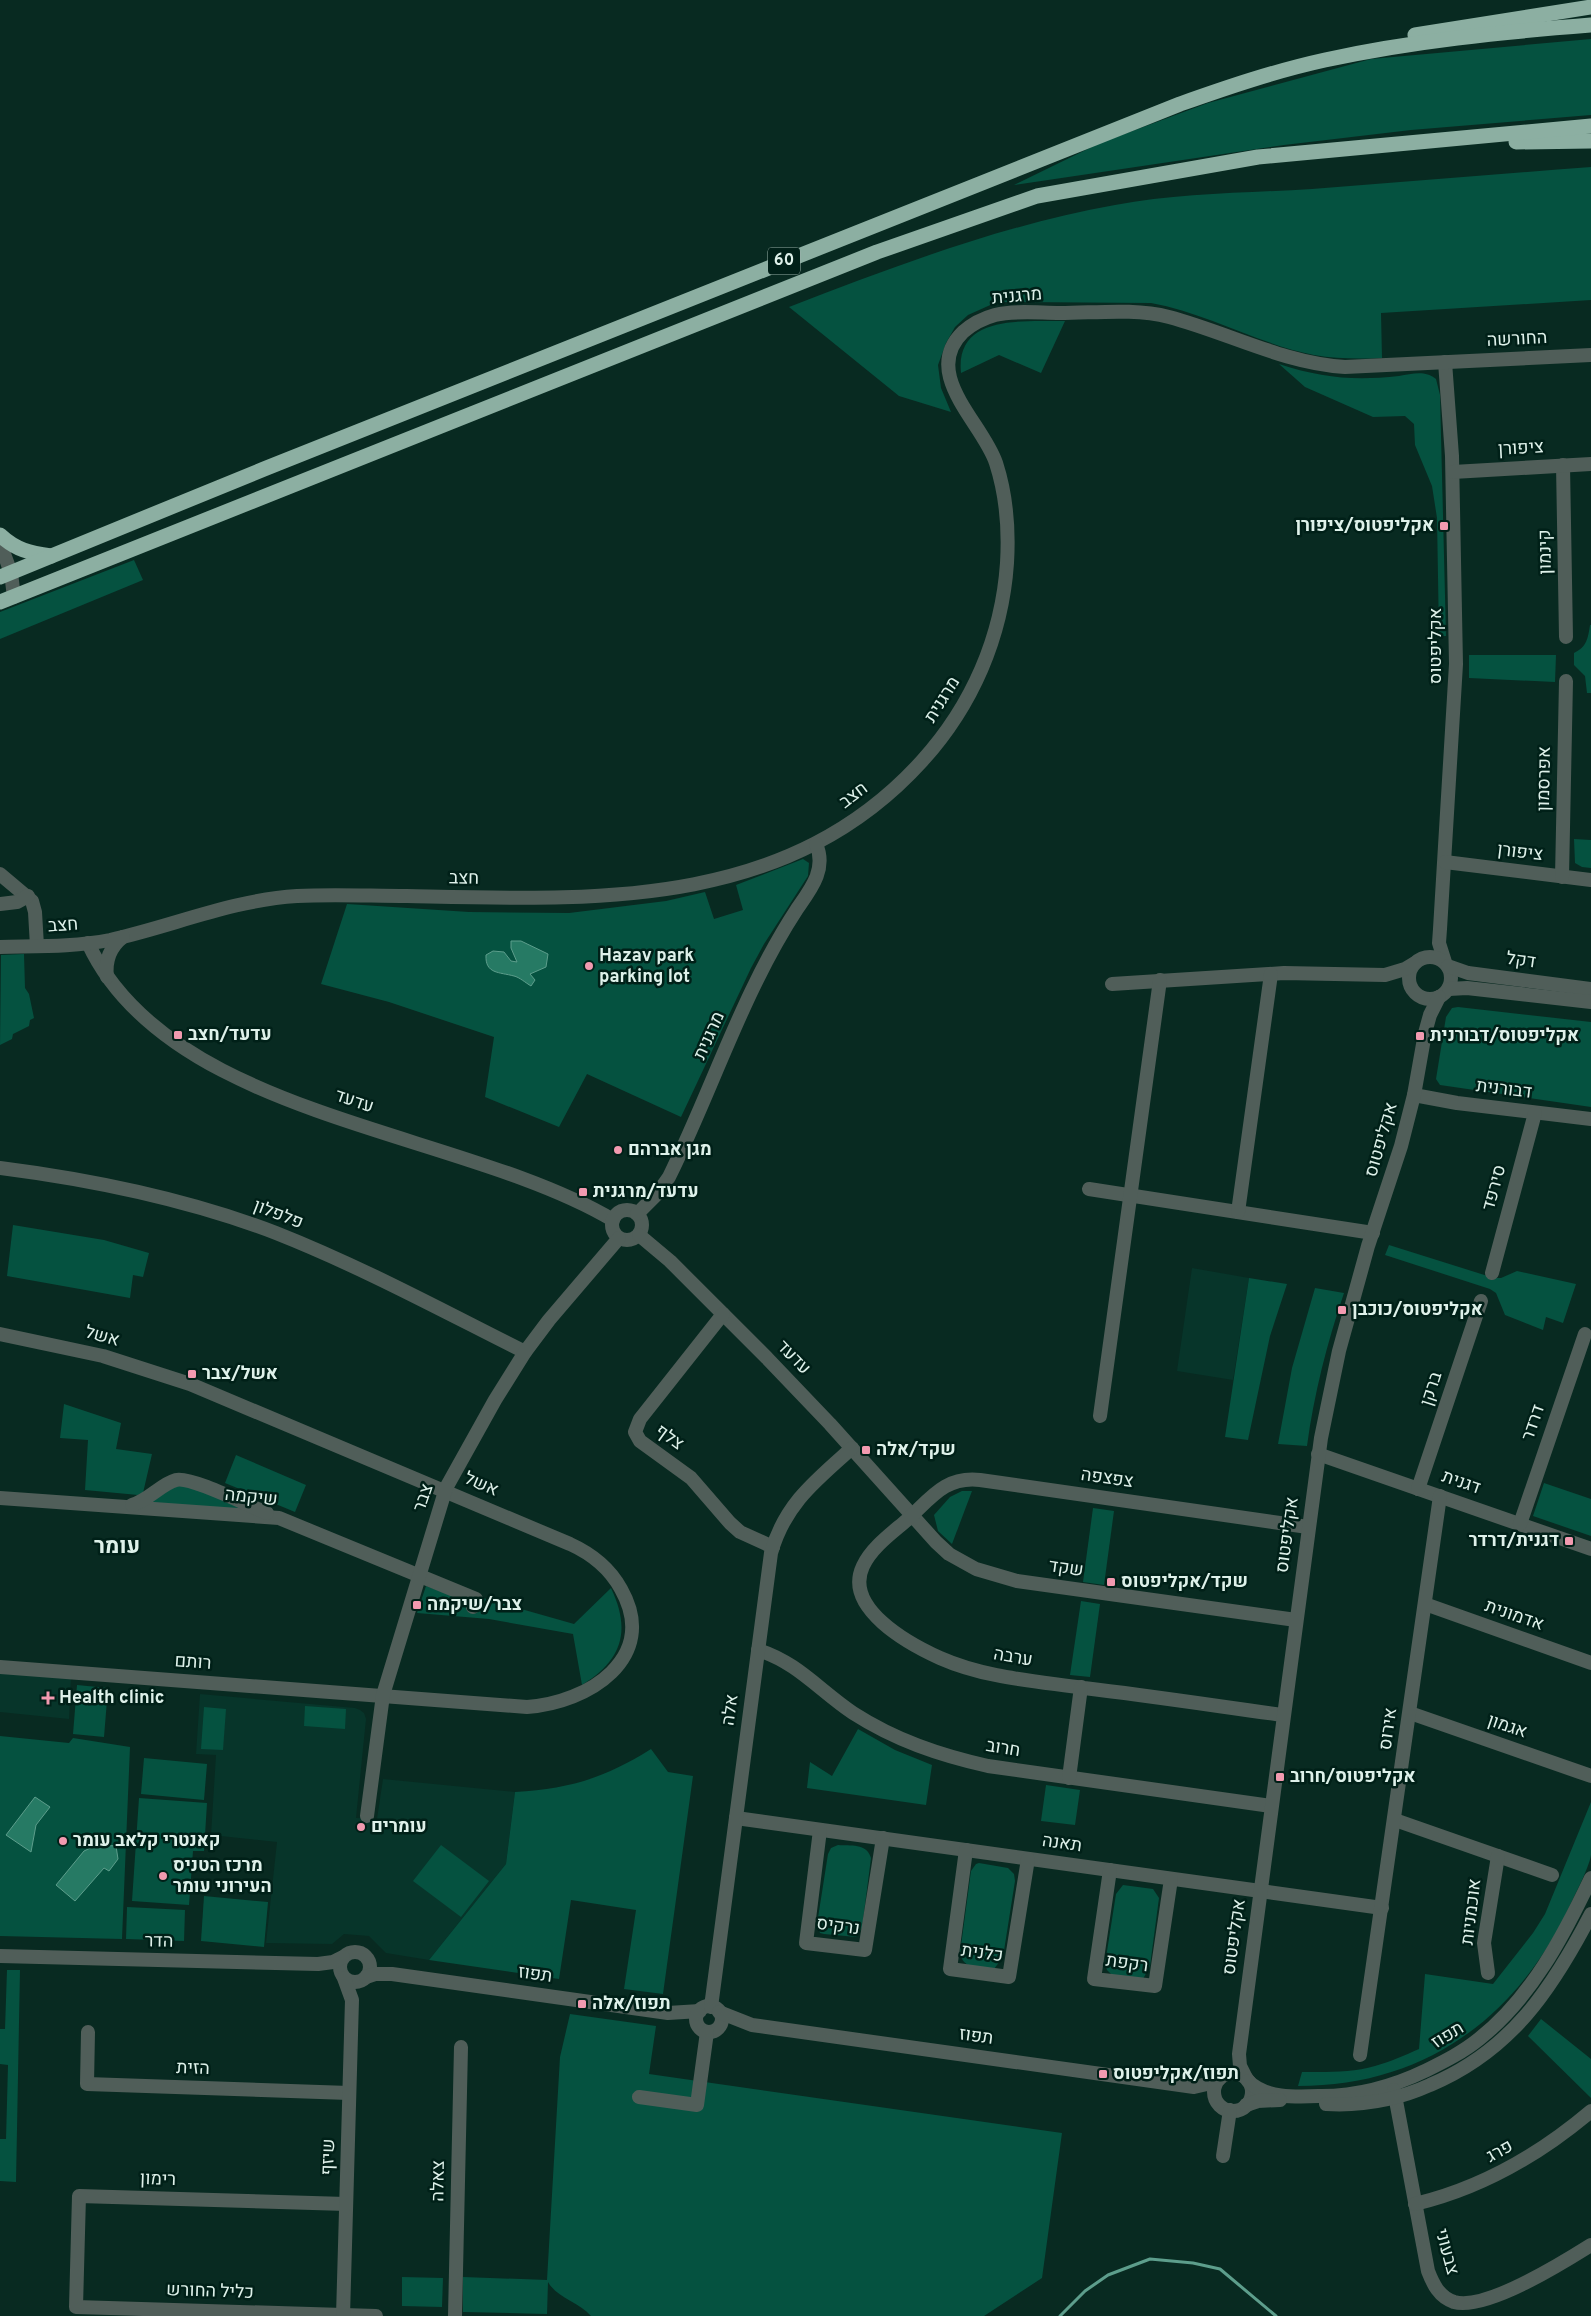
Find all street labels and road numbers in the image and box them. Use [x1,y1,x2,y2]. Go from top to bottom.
road number: 60 [768,248,800,274]
street label: מרגנית [991,283,1043,311]
street label: החורשה [1486,327,1548,353]
street label: ציפורן [1497,436,1545,462]
street label: קינמון [1534,529,1558,575]
street label: אקליפטוס [1425,608,1448,684]
street label: מרגנית [920,673,966,727]
street label: אפרסמון [1533,746,1557,812]
street label: חצב [835,778,873,814]
street label: ציפורן [1496,839,1544,867]
street label: חצב [449,867,479,891]
street label: חצב [47,913,79,939]
street label: דקל [1505,948,1537,974]
street label: מרגנית [689,1008,731,1064]
street label: דבורנית [1475,1075,1533,1105]
street label: עדעד [332,1085,376,1119]
street label: אקליפטוס [1360,1100,1404,1180]
street label: סירפד [1478,1163,1512,1213]
street label: פלפלון [250,1195,306,1235]
street label: אשל [82,1321,122,1353]
street label: עדעד [771,1336,815,1380]
street label: ברקן [1416,1368,1448,1409]
street label: דרדר [1517,1402,1551,1444]
street label: צלף [650,1420,688,1456]
street label: צפצפה [1079,1464,1135,1494]
street label: דגנית [1439,1466,1483,1500]
street label: אשל [460,1468,502,1502]
street label: צבר [409,1481,440,1515]
street label: שיקמה [223,1484,279,1512]
street label: אקליפטוס [1271,1495,1305,1575]
street label: שקד [1047,1555,1085,1583]
street label: אדמונית [1481,1595,1547,1637]
street label: ערבה [992,1643,1034,1673]
street label: רותם [174,1650,212,1676]
street label: אלה [717,1693,745,1727]
street label: אירוס [1375,1706,1403,1752]
street label: אגמון [1484,1710,1530,1744]
street label: חרוב [984,1735,1022,1763]
street label: תאנה [1041,1830,1083,1858]
street label: אוכמניות [1457,1878,1487,1946]
street label: אקליפטוס [1218,1897,1252,1977]
street label: נרקיס [815,1913,861,1941]
street label: הדר [144,1930,174,1954]
street label: כלנית [960,1940,1004,1968]
street label: רקפת [1104,1950,1150,1978]
street label: תפוז [516,1961,554,1989]
street label: תפוז [1427,2017,1469,2055]
street label: תפוז [957,2023,995,2051]
street label: הזית [176,2057,210,2081]
street label: פרג [1483,2135,1517,2169]
street label: שיזף [317,2138,341,2176]
street label: צאלה [427,2160,451,2202]
street label: רימון [140,2168,176,2192]
street label: צבעוני [1429,2226,1463,2278]
street label: כליל החורש [166,2279,254,2305]

